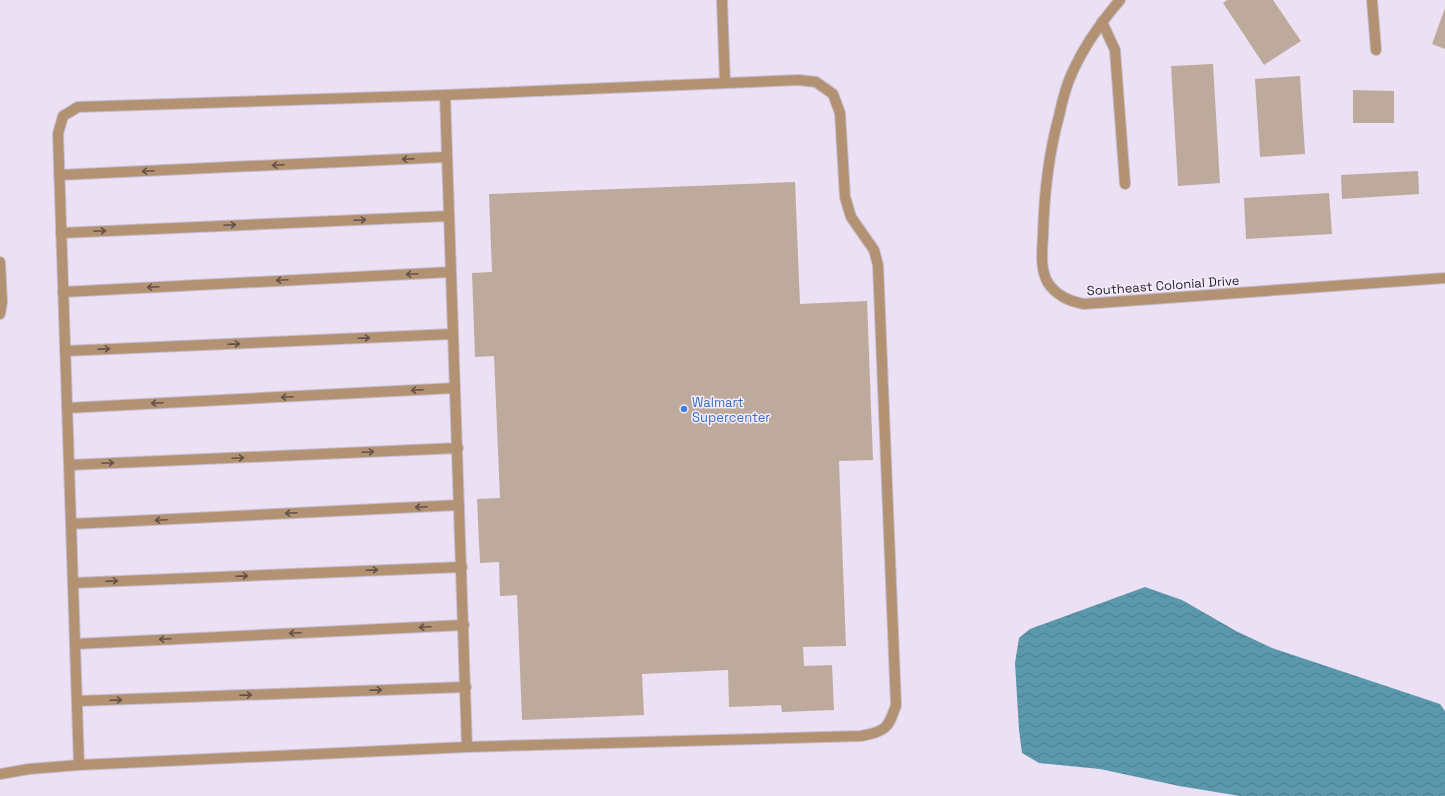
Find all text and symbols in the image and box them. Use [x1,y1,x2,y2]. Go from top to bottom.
one-way arrow [402,155,415,163]
one-way arrow [272,161,285,168]
one-way arrow [142,167,155,174]
one-way arrow [353,216,366,223]
one-way arrow [223,222,236,229]
one-way arrow [93,228,106,235]
one-way arrow [406,270,419,277]
street label: Southeast Colonial Drive [1086,272,1240,299]
one-way arrow [276,277,289,284]
one-way arrow [147,283,160,291]
one-way arrow [357,334,370,342]
one-way arrow [227,340,240,347]
one-way arrow [97,345,110,353]
one-way arrow [411,387,424,394]
one-way arrow [281,393,294,400]
place label: Walmart Supercenter [692,394,770,426]
one-way arrow [151,400,164,407]
marker: Walmart Supercenter [679,404,689,414]
one-way arrow [361,448,374,456]
one-way arrow [231,454,244,461]
one-way arrow [101,460,114,467]
one-way arrow [414,503,427,511]
one-way arrow [285,510,298,517]
one-way arrow [155,516,168,524]
one-way arrow [365,567,378,574]
one-way arrow [235,572,248,580]
one-way arrow [105,578,118,585]
one-way arrow [419,623,432,630]
one-way arrow [289,629,302,637]
one-way arrow [159,636,172,643]
one-way arrow [369,687,382,694]
one-way arrow [239,691,252,699]
one-way arrow [109,696,122,704]

